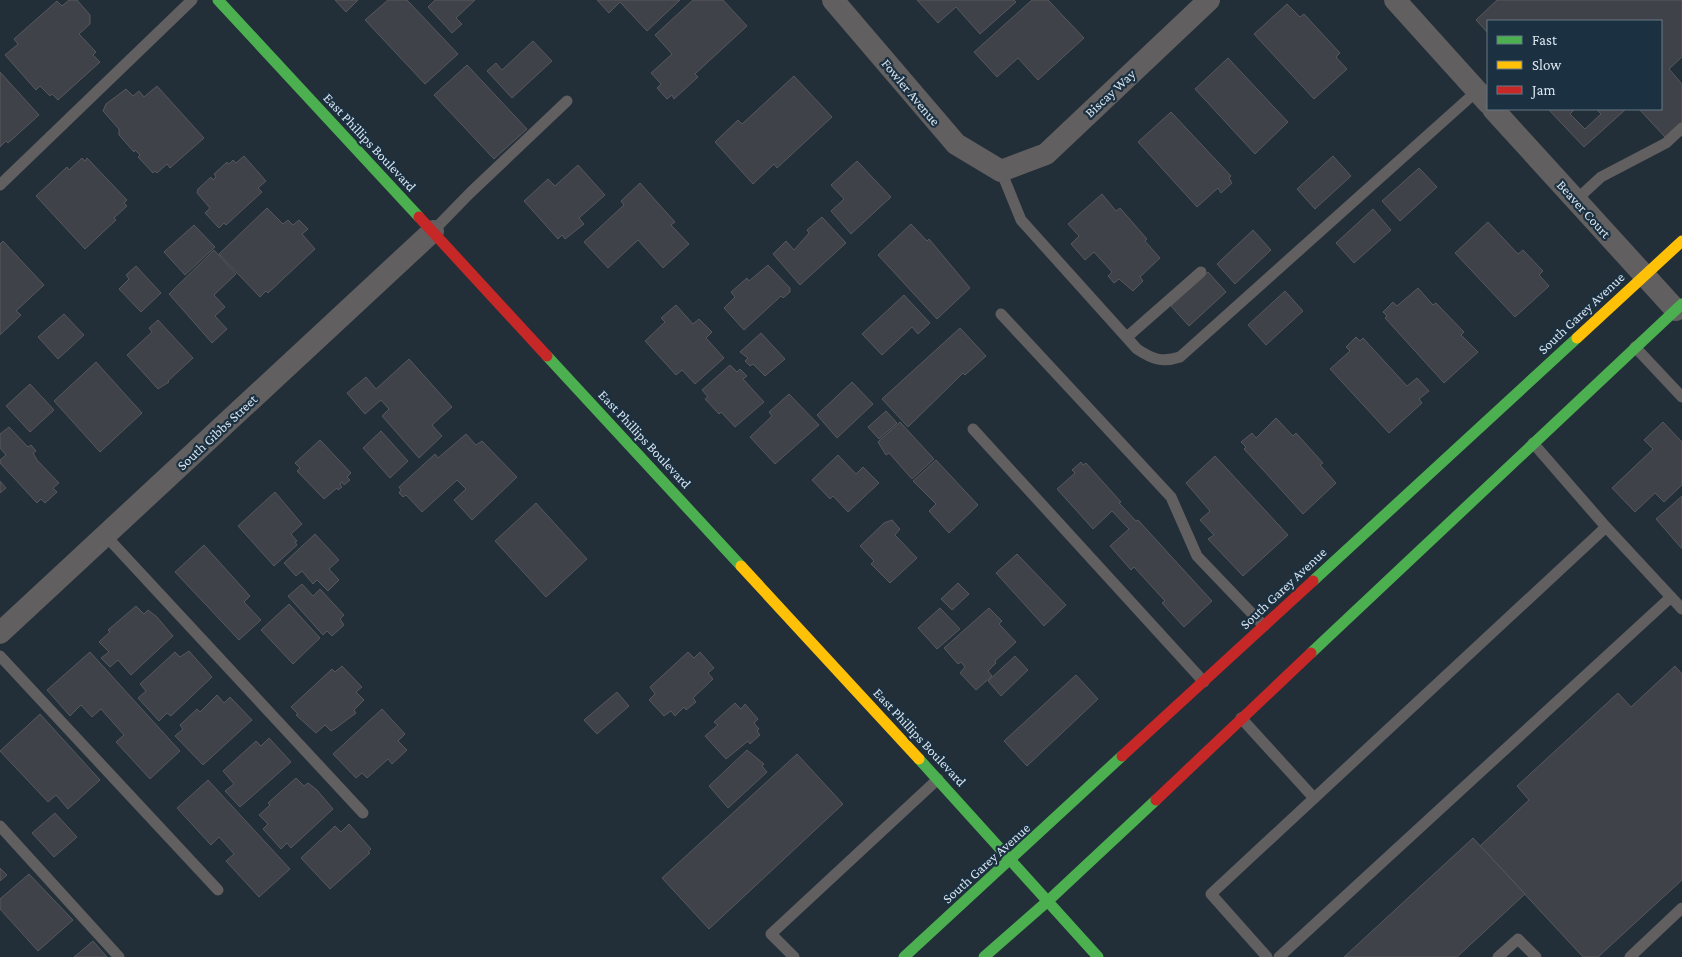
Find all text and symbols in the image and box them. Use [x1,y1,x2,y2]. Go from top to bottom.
legend [1487,20,1662,110]
text: Fast [1532,32,1558,48]
street label: Fowler Avenue [878,55,944,129]
text: Slow [1532,57,1562,73]
street label: Biscay Way [1081,65,1139,120]
text: Jam [1530,82,1555,99]
street label: East Phillips Boulevard [320,90,420,195]
street label: Beaver Court [1554,177,1614,242]
street label: South Garey Avenue [1535,269,1627,357]
street label: East Phillips Boulevard [595,387,695,492]
street label: South Gibbs Street [174,391,261,473]
street label: South Garey Avenue [1237,544,1329,632]
street label: East Phillips Boulevard [870,685,970,790]
street label: South Garey Avenue [939,820,1033,906]

